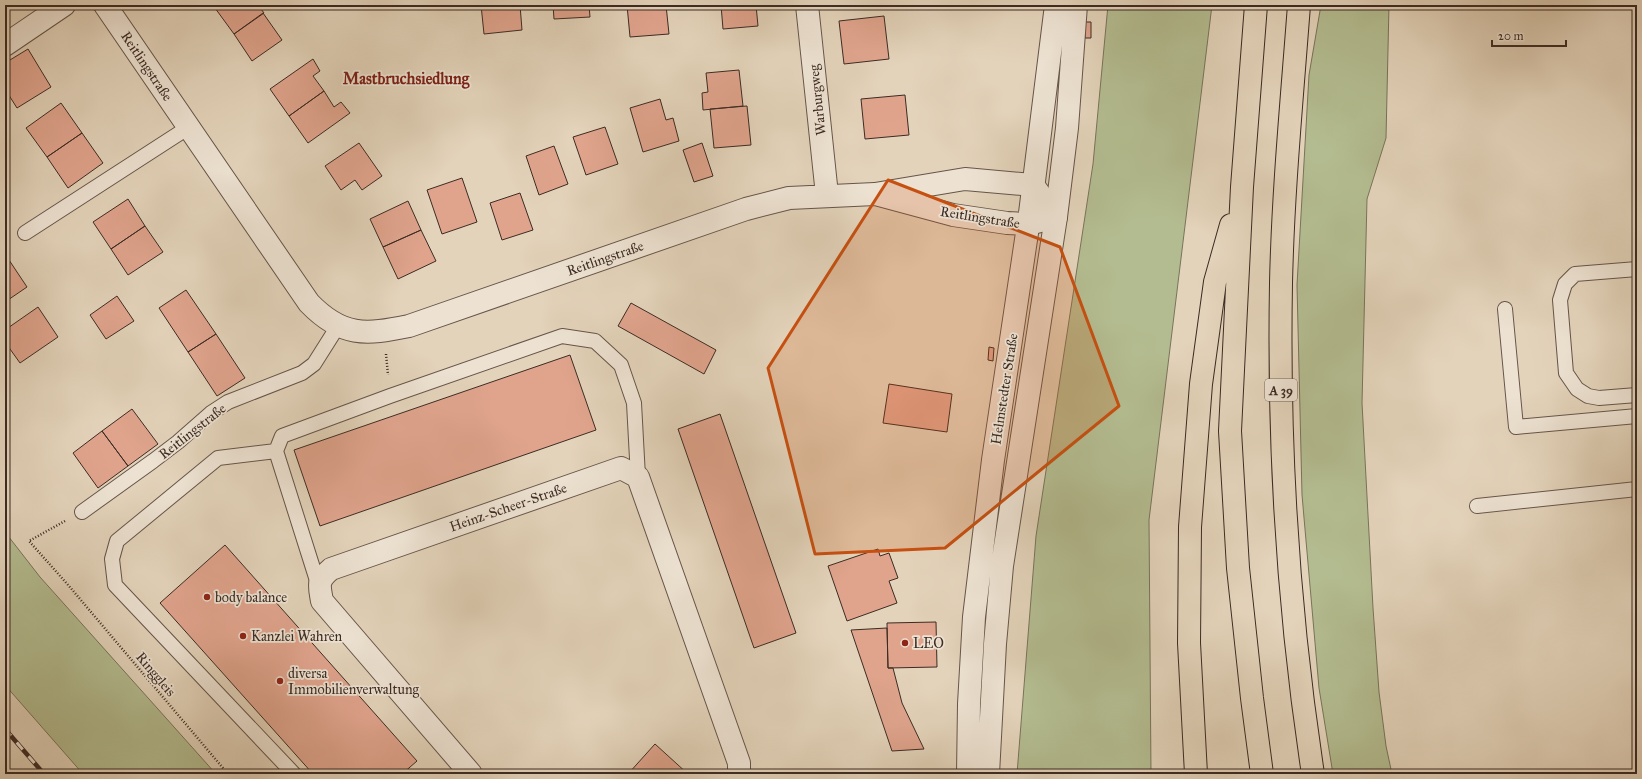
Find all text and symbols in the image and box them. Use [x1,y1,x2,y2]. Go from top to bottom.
scale bar [1492,22,1566,48]
street label: Reitlingstraße [117,28,176,104]
text: 20 m [1498,29,1524,43]
street label: Warburgweg [805,63,830,136]
district label: Mastbruchsiedlung [343,69,470,89]
street label: Reitlingstraße [939,203,1021,232]
street label: Reitlingstraße [564,237,646,280]
street label: Helmstedter Straße [987,332,1022,446]
road number: A 39 [1265,379,1297,401]
street label: Reitlingstraße [155,400,229,463]
street label: Heinz-Scheer-Straße [447,479,569,536]
place label: body balance [215,589,287,606]
marker: body balance [202,592,212,602]
place label: Kanzlei Wahren [251,628,343,645]
marker: Kanzlei Wahren [238,631,248,641]
place label: LEO [913,635,944,652]
marker: LEO [900,638,910,648]
street label: Ringgleis [132,649,179,700]
place label: diversa Immobilienverwaltung [288,665,420,698]
marker: diversa Immobilienverwaltung [275,676,285,686]

